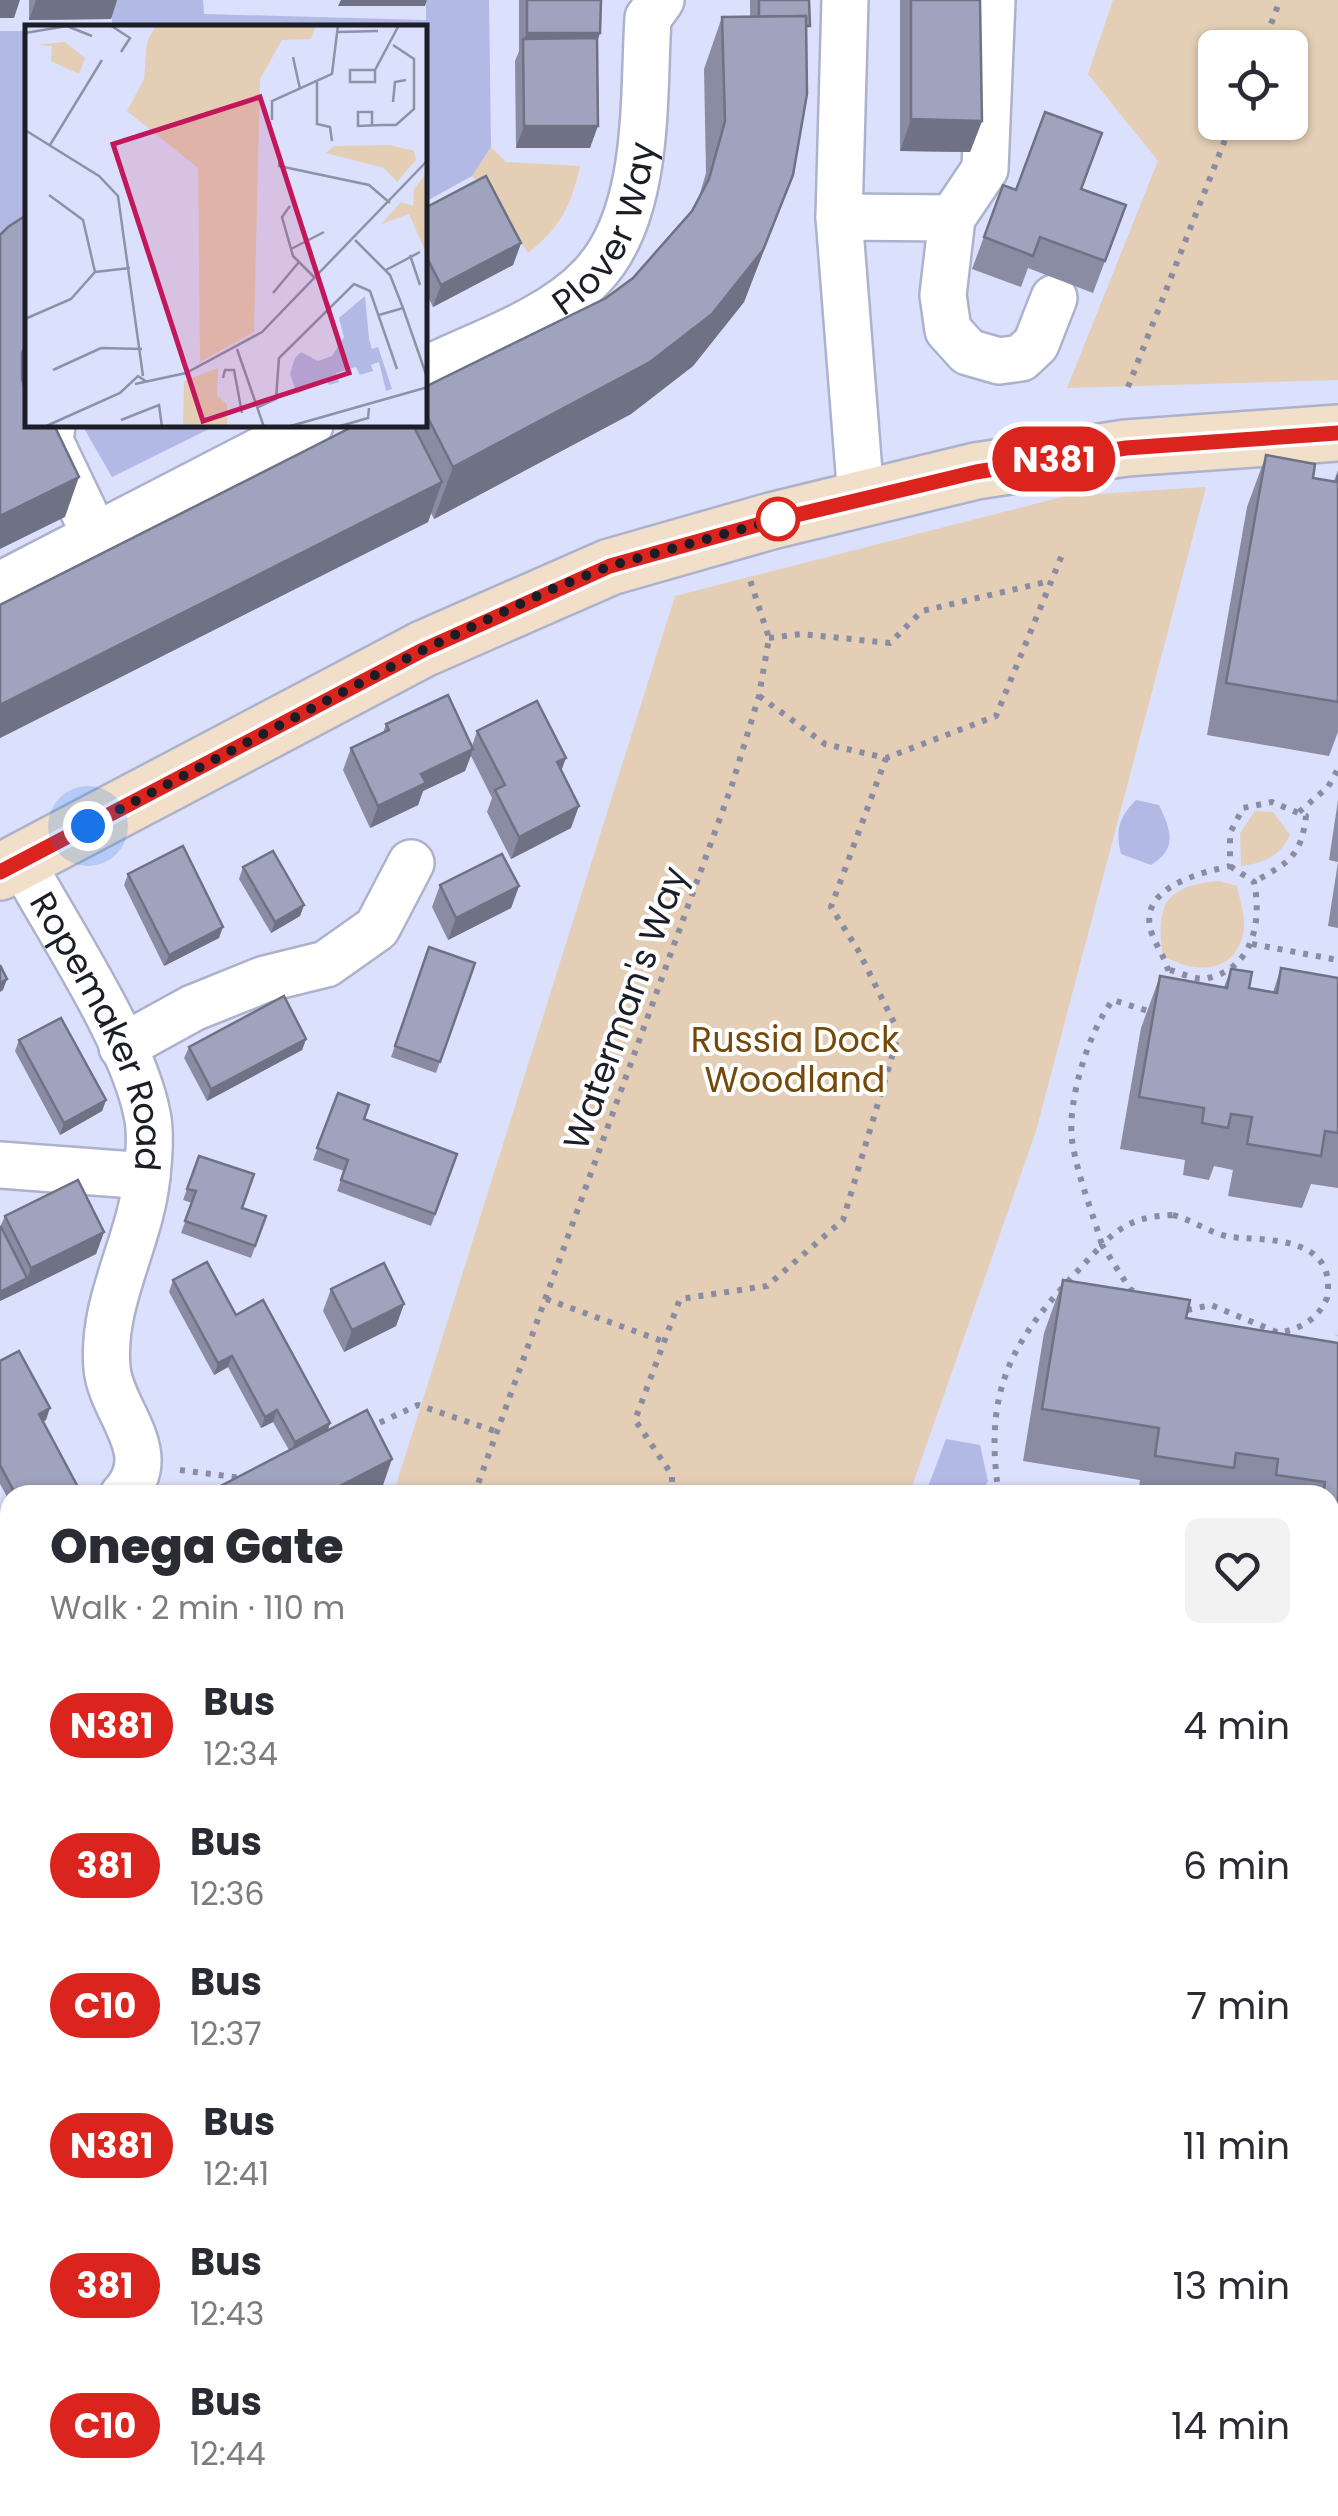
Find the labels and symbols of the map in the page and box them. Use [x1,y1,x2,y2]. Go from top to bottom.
inset map [25,25,428,428]
street label: Plover Way [542,139,666,326]
line badge: N381 [984,426,1124,492]
unlabelled marker [757,498,799,540]
your location [63,801,113,851]
street label: Waterman's Way [551,859,699,1156]
street label: Ropemaker Road [19,882,174,1173]
park label: Russia Dock Woodland [691,1015,899,1104]

